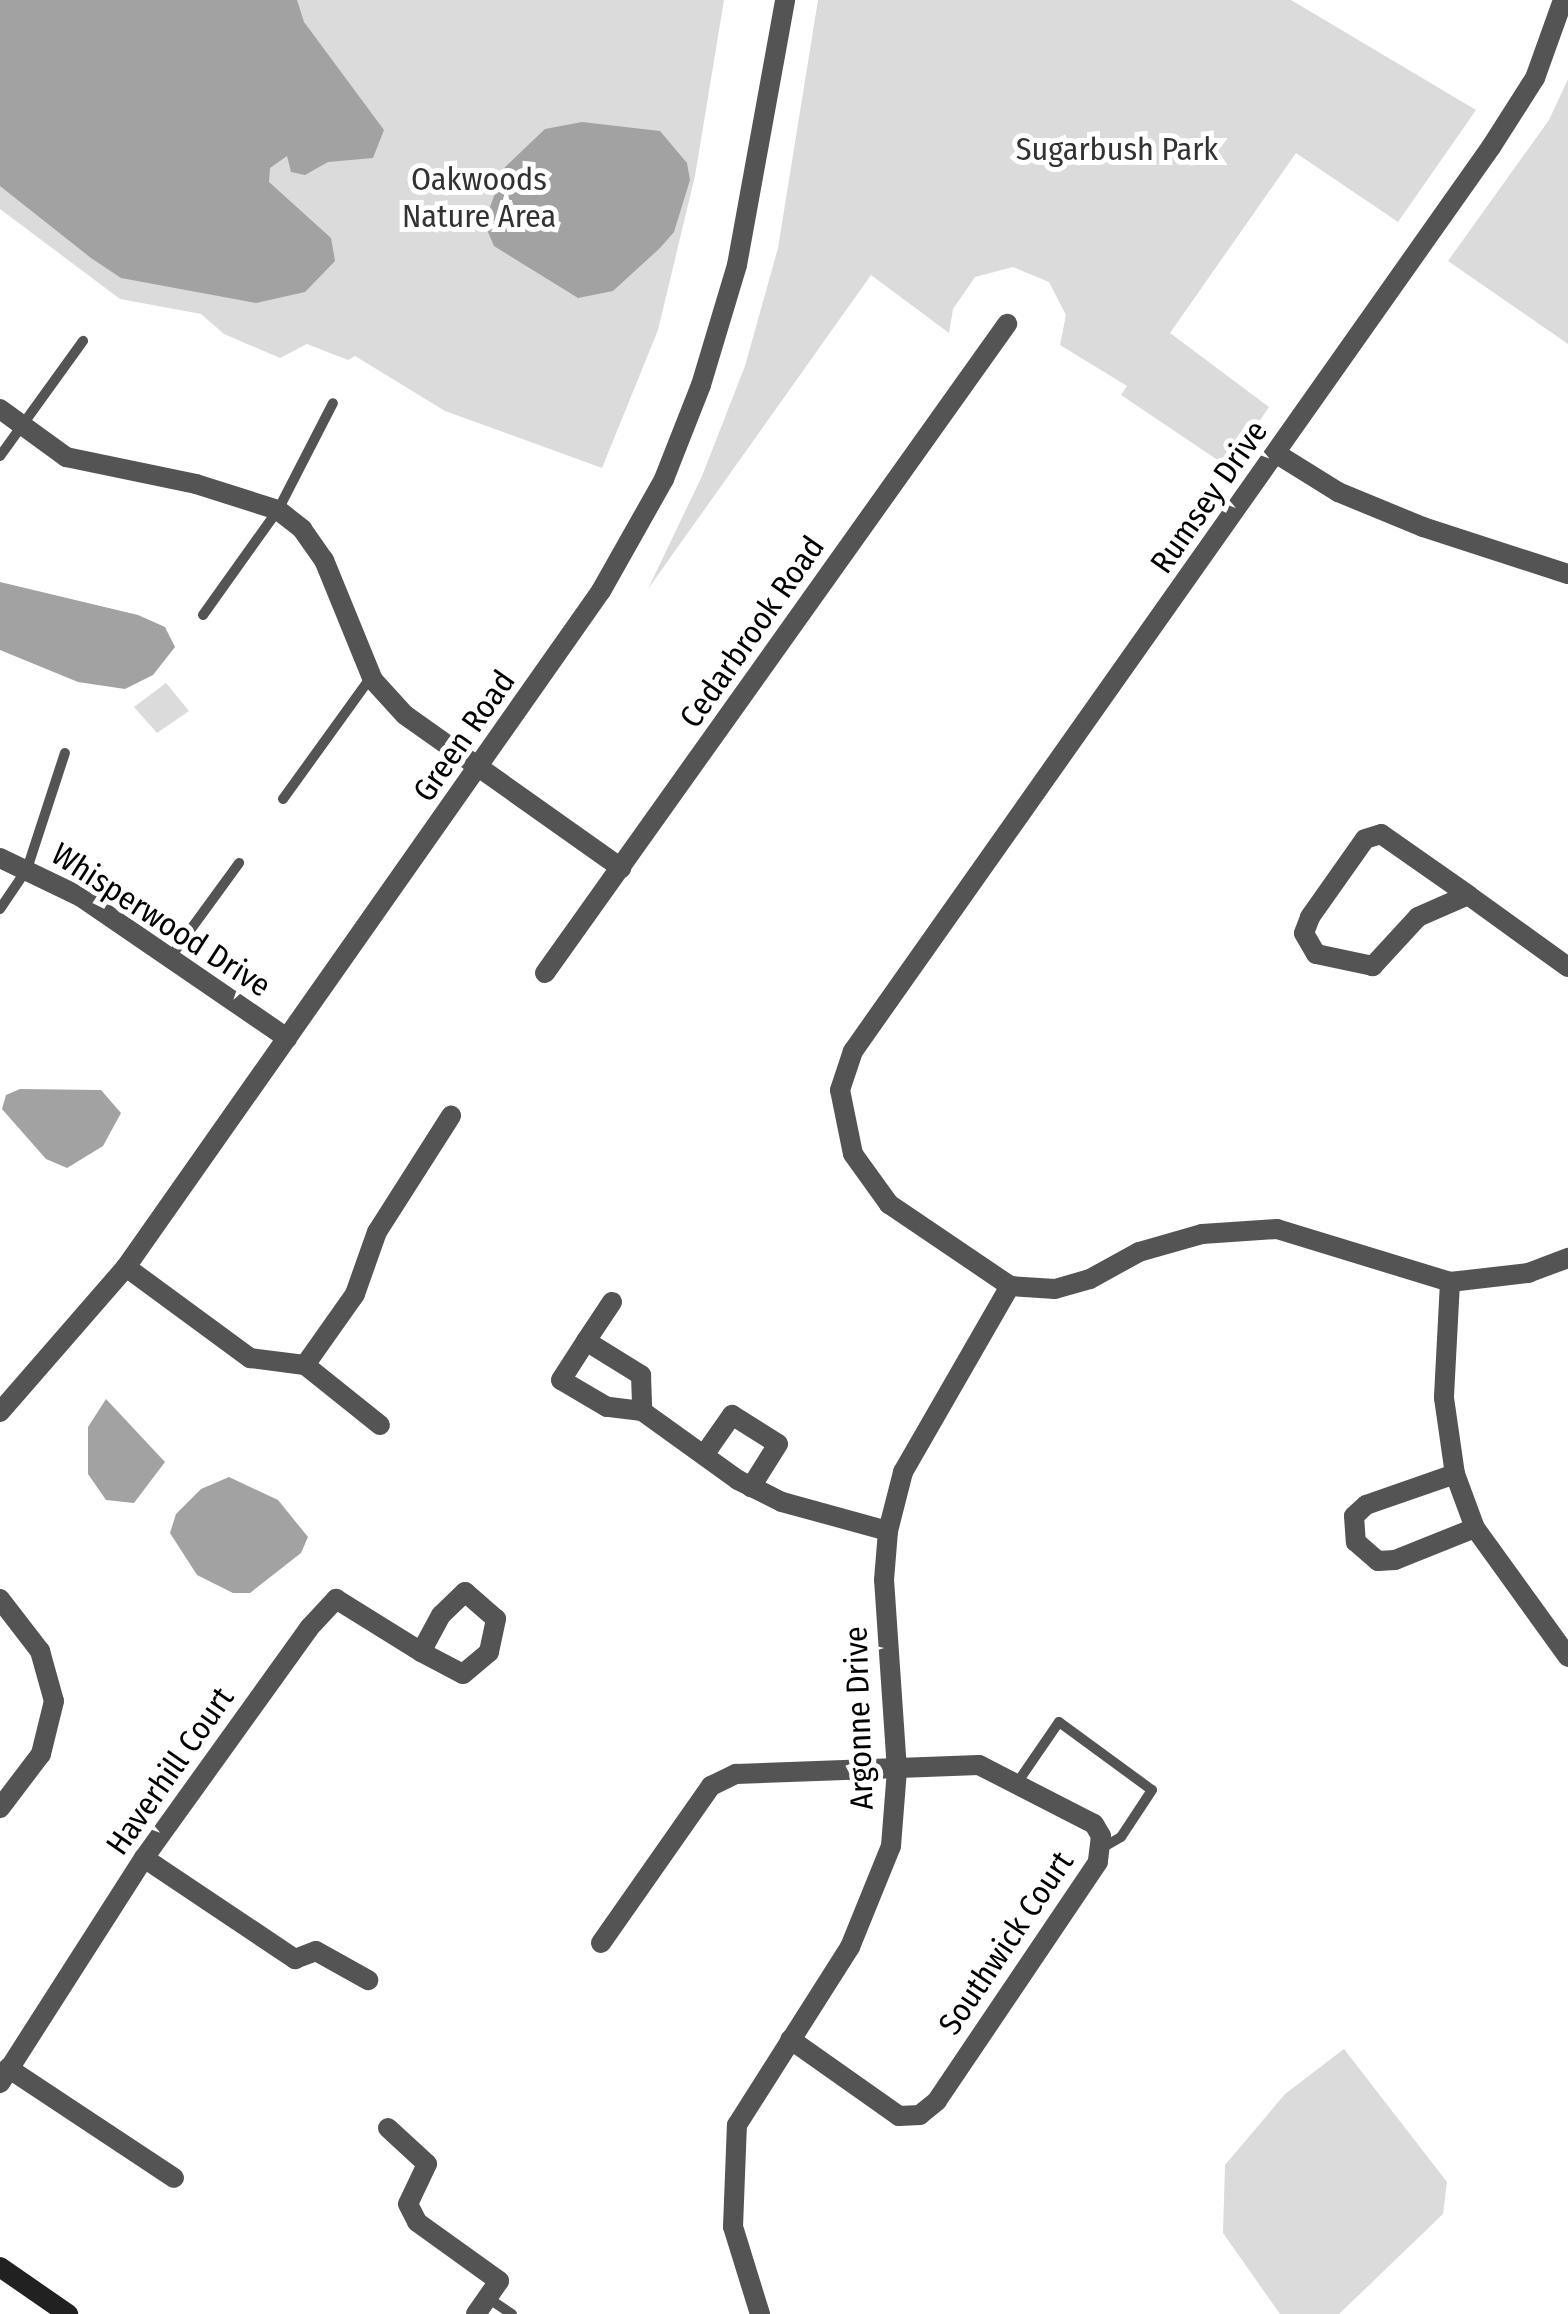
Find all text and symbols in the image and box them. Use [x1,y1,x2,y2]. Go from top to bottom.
park label: Sugarbush Park [1016,130,1218,168]
park label: Oakwoods Nature Area [402,161,556,236]
street label: Rumsey Drive [1142,413,1276,581]
street label: Cedarbrook Road [672,529,832,735]
street label: Green Road [405,663,523,809]
street label: Whisperwood Drive [44,835,278,1005]
street label: Argonne Drive [837,1626,881,1810]
street label: Haverhill Court [98,1680,242,1862]
street label: Southwick Court [931,1844,1081,2042]

